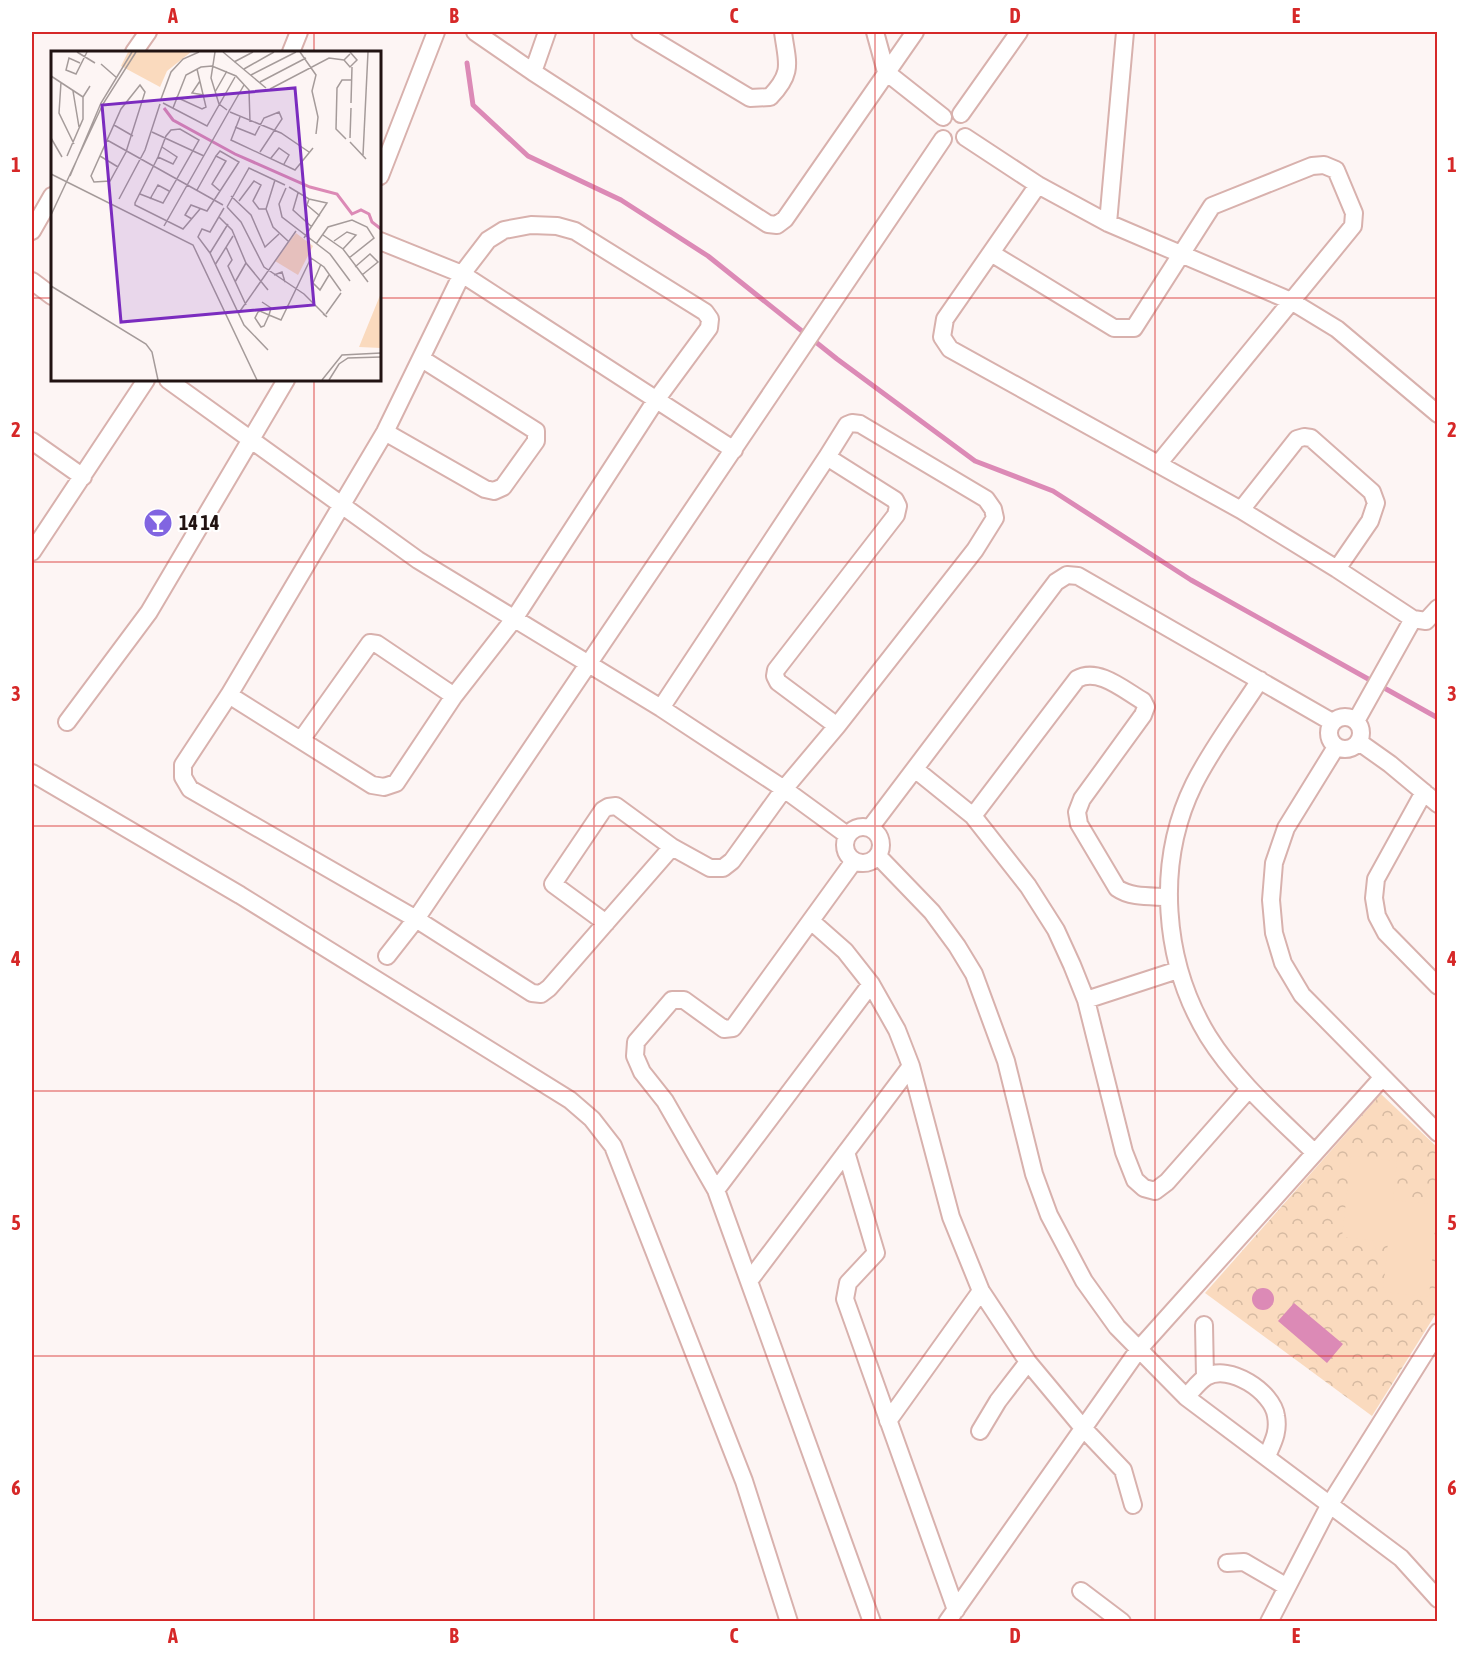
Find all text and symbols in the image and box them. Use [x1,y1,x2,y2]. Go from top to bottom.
text: A [167,4,178,27]
text: B [449,4,459,27]
text: C [730,4,739,27]
text: D [1009,4,1021,27]
text: E [1292,4,1301,27]
inset map [51,51,381,381]
text: 1 [11,153,21,176]
text: 1 [1447,153,1457,176]
text: 2 [11,418,21,441]
text: 2 [1447,418,1457,441]
bar icon: 14 14 [142,507,174,539]
place label: 14 14 [179,511,219,534]
text: 3 [11,682,21,705]
text: 3 [1447,682,1457,705]
text: 4 [10,947,21,970]
text: 4 [1446,947,1457,970]
text: 5 [11,1211,21,1234]
text: 5 [1447,1211,1457,1234]
text: 6 [11,1476,21,1499]
text: 6 [1447,1476,1457,1499]
text: A [167,1624,178,1647]
text: B [449,1624,459,1647]
text: C [730,1624,739,1647]
text: D [1009,1624,1021,1647]
text: E [1292,1624,1301,1647]

